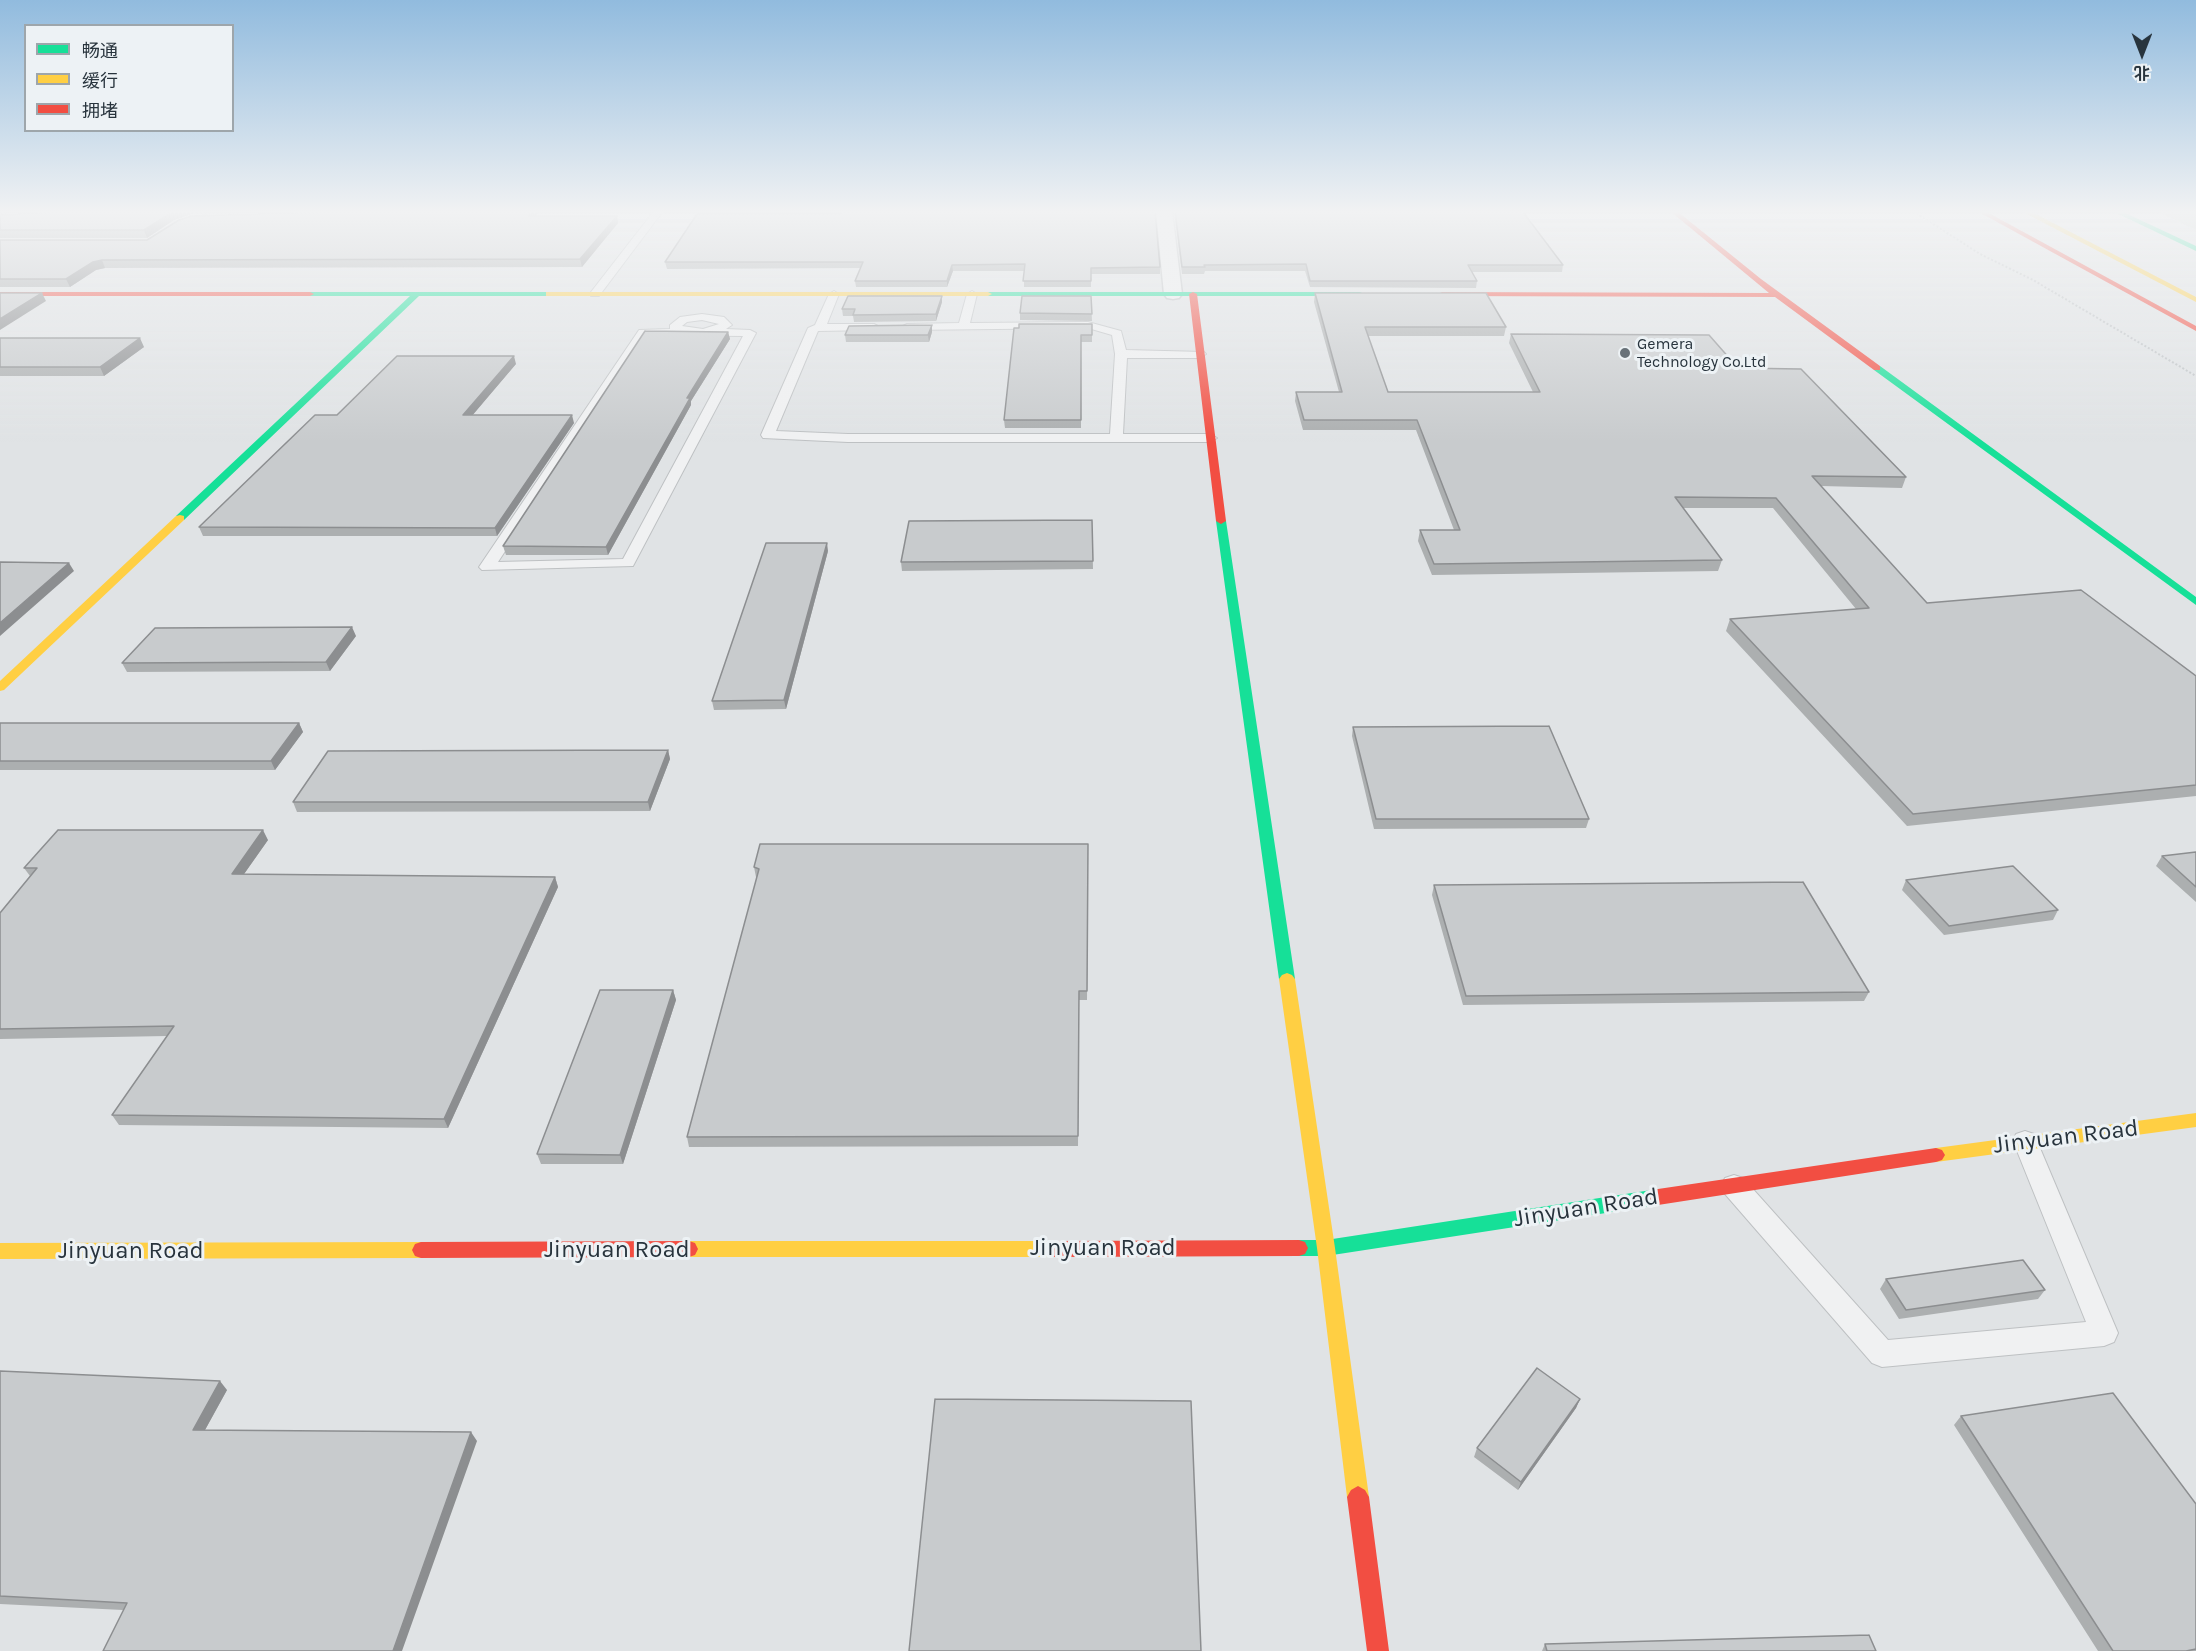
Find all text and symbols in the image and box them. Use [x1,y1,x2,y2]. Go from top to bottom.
legend [24,24,234,132]
north arrow [2112,24,2172,84]
text: 畅通 [82,40,118,62]
text: 北 [2134,63,2150,82]
text: 缓行 [82,70,118,92]
text: 拥堵 [82,100,118,122]
place label: Gemera Technology Co.Ltd [1637,334,1766,372]
marker: Gemera Technology Co.Ltd [1618,346,1632,360]
street label: Jinyuan Road [1992,1114,2140,1160]
street label: Jinyuan Road [1512,1182,1660,1234]
street label: Jinyuan Road [1030,1234,1176,1262]
street label: Jinyuan Road [544,1236,690,1264]
street label: Jinyuan Road [58,1237,204,1265]

